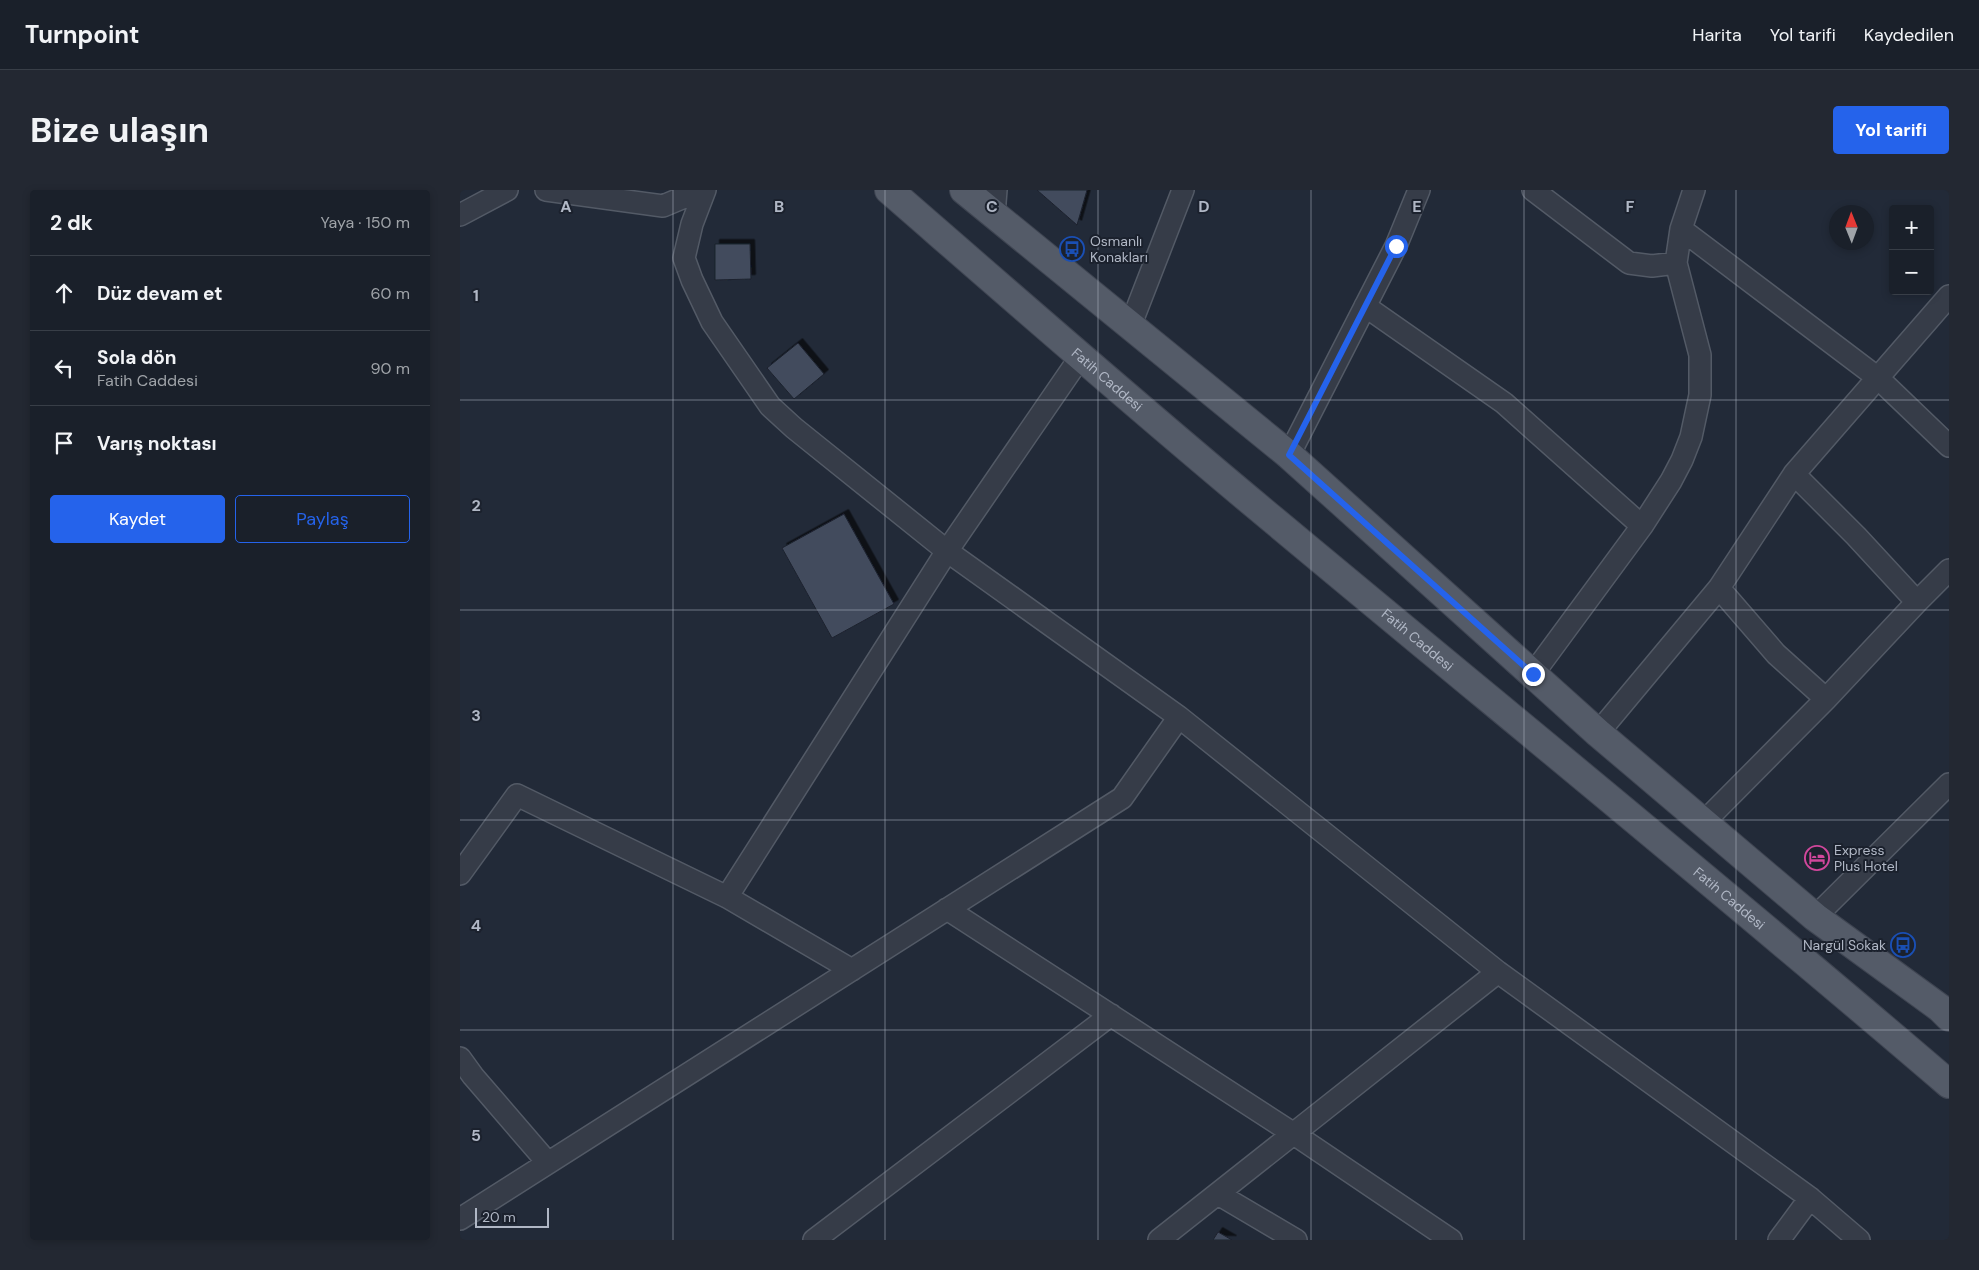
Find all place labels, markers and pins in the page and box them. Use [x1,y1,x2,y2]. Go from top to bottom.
place label: Osmanlı Konakları [1090,232,1148,266]
bus stop icon: Osmanlı Konakları [1059,236,1085,262]
place label: Express Plus Hotel [1834,841,1898,875]
hotel icon: Express Plus Hotel [1804,845,1830,871]
bus stop icon: Nargül Sokak [1890,932,1916,958]
place label: Nargül Sokak [1803,936,1886,954]

